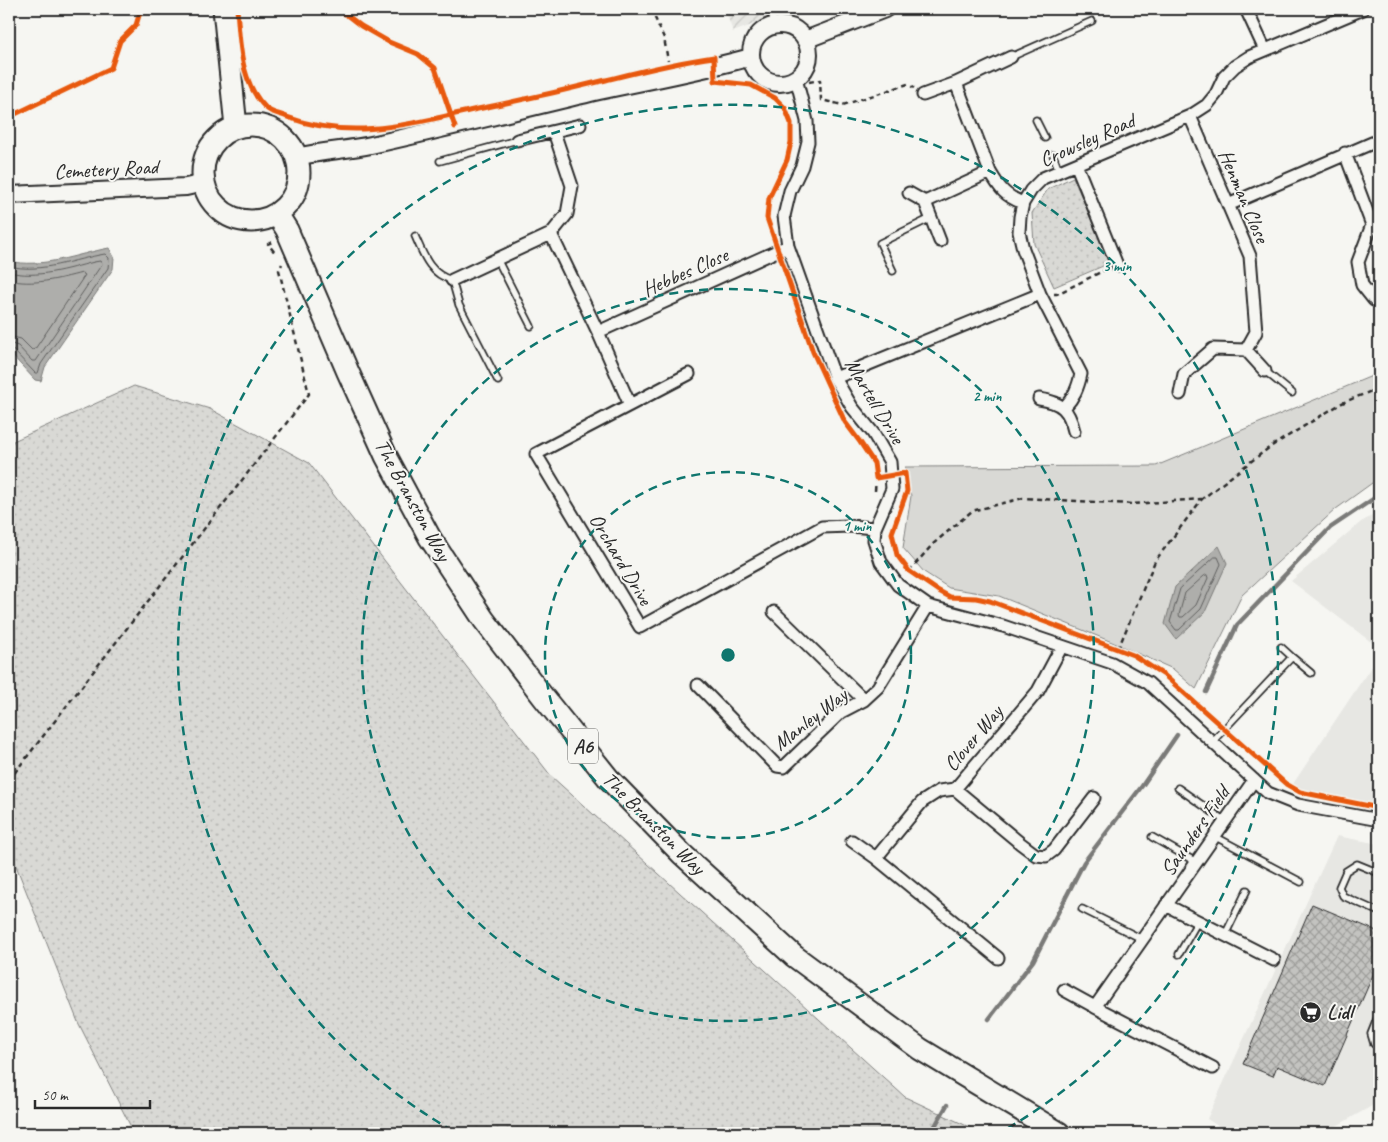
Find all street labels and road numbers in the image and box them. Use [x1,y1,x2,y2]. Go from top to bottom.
street label: Crowsley Road [1035,106,1141,173]
street label: Henman Close [1213,145,1276,249]
street label: Cemetery Road [53,153,162,185]
street label: Hebbes Close [638,241,734,302]
street label: Martell Drive [839,353,912,450]
street label: The Branston Way [369,435,458,567]
street label: Orchard Drive [583,508,659,611]
street label: Manley Way [768,681,854,756]
street label: Clover Way [938,698,1009,776]
road number: A6 [568,728,598,764]
street label: The Branston Way [597,766,712,881]
street label: Saunders Field [1155,779,1237,881]

